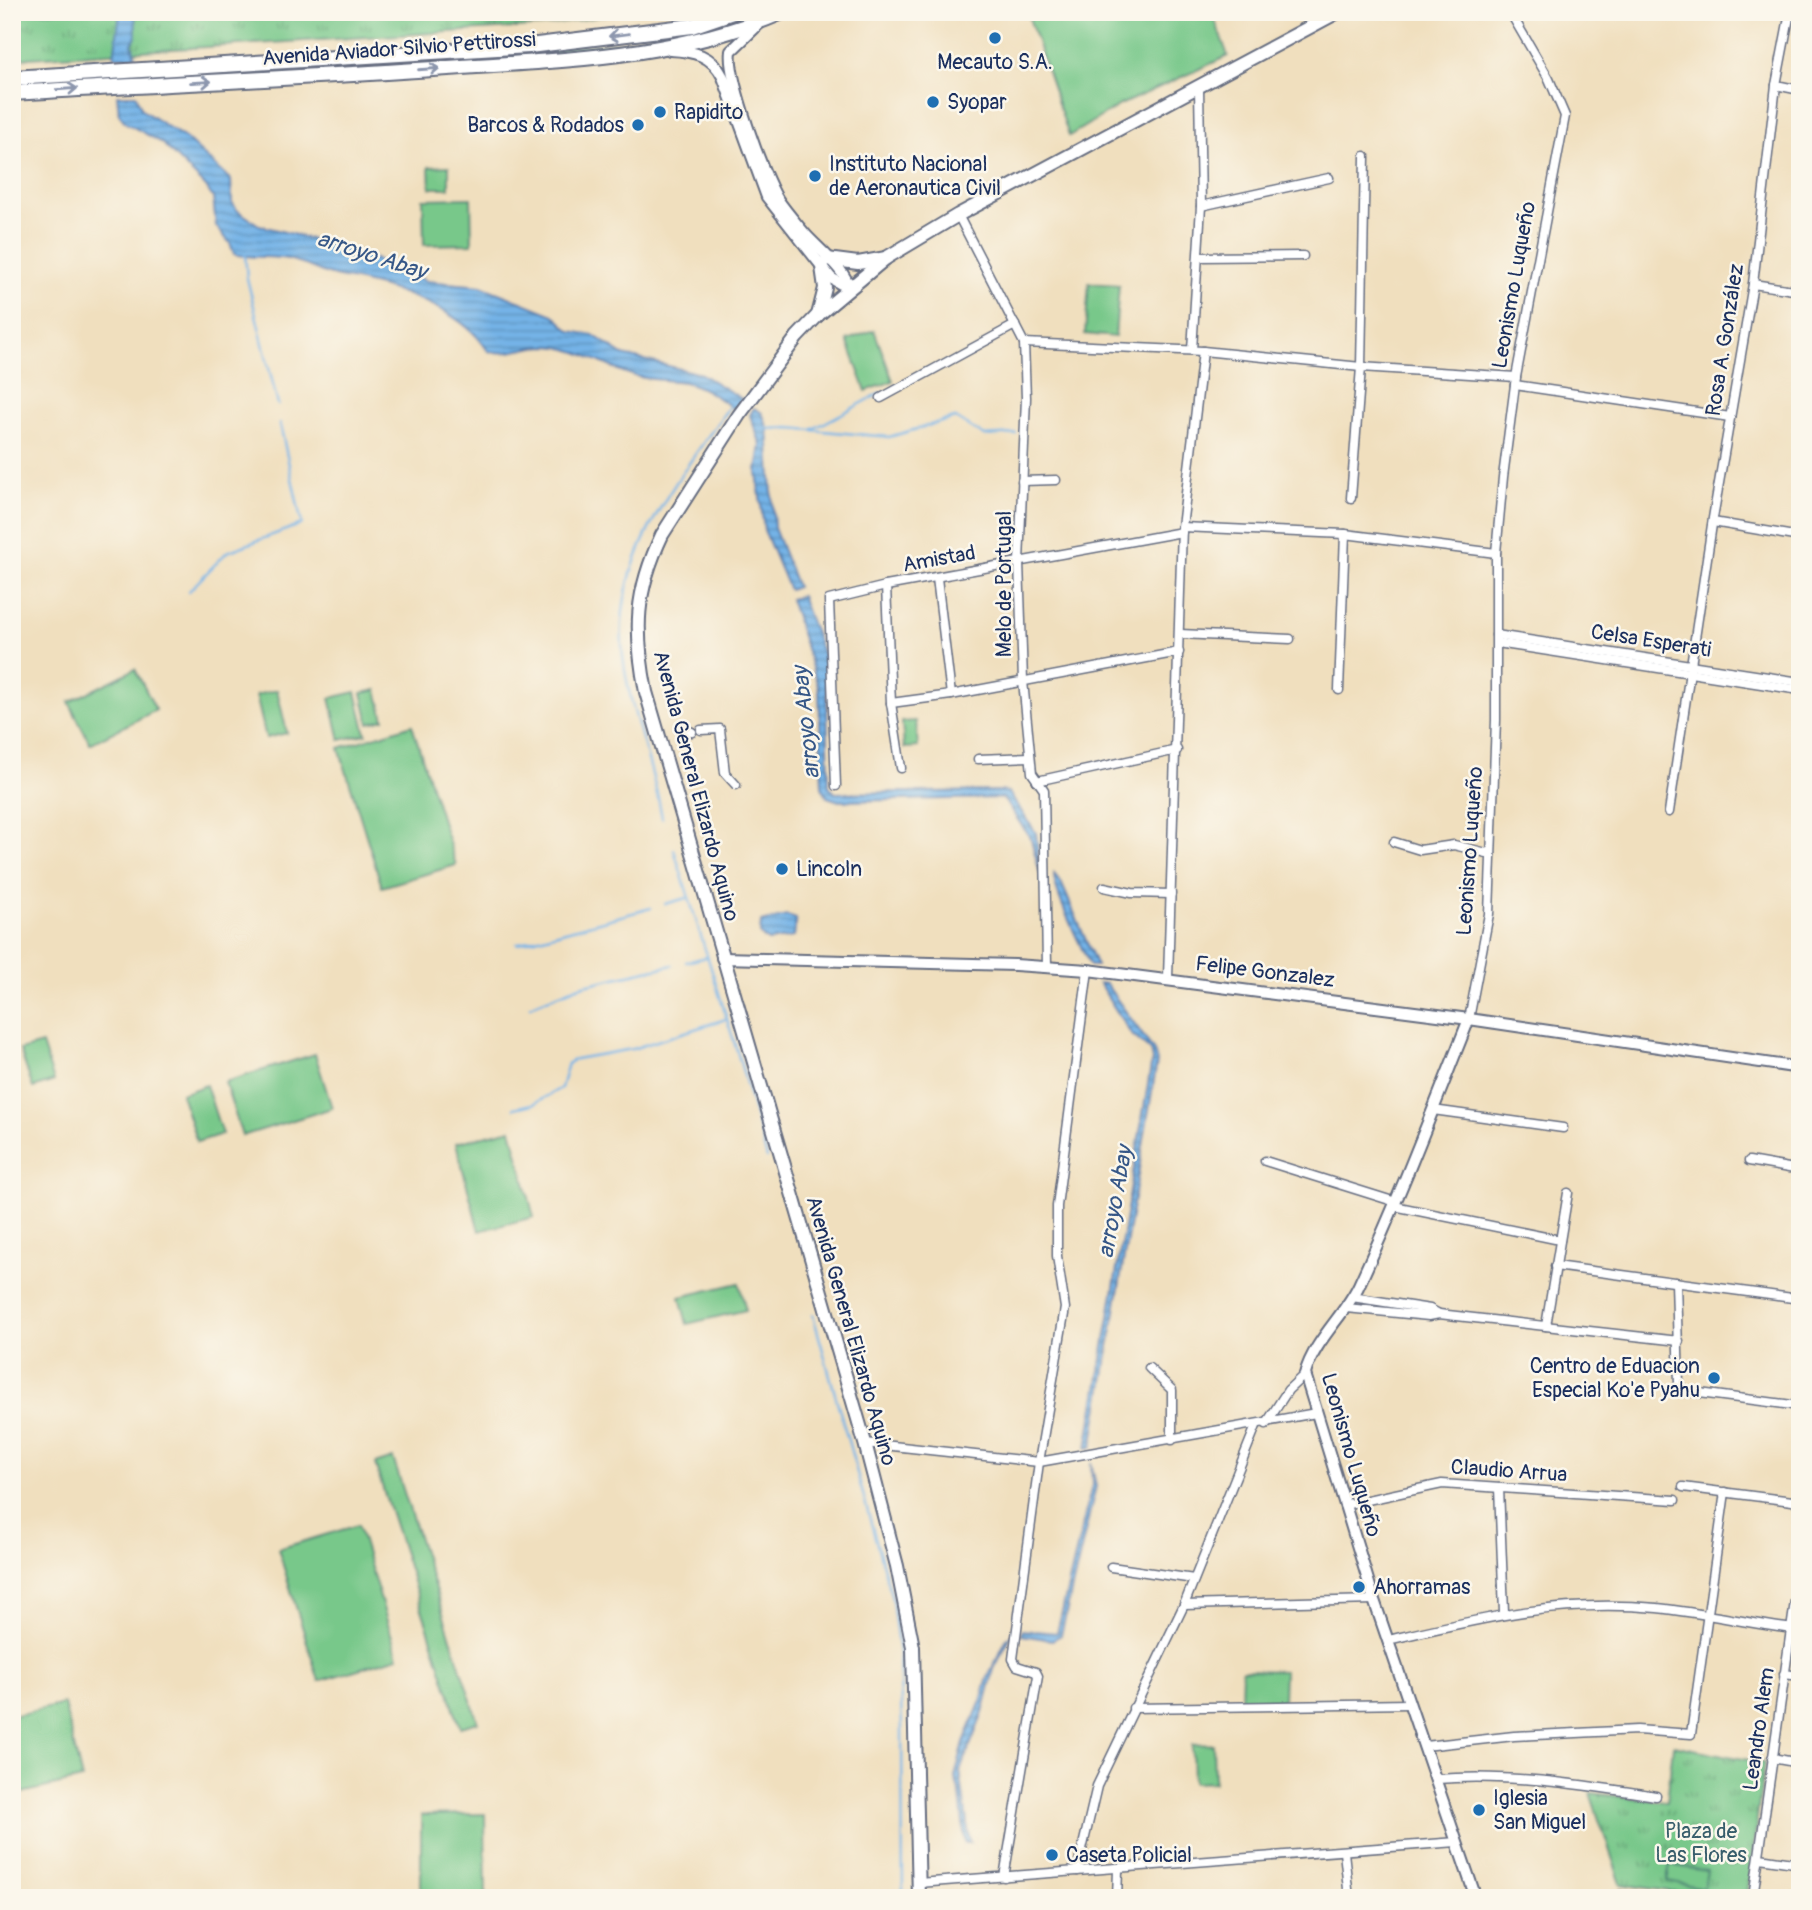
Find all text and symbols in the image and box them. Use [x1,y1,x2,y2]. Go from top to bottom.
street label: Avenida Aviador Silvio Pettirossi [261,26,537,72]
one-way arrow [608,29,631,42]
marker: Mecauto S.A. [987,30,1003,46]
place label: Mecauto S.A. [937,49,1053,76]
one-way arrow [417,62,439,75]
one-way arrow [190,75,212,88]
one-way arrow [55,83,78,96]
place label: Syopar [947,89,1007,116]
marker: Syopar [925,94,941,110]
place label: Rapidito [674,99,743,126]
marker: Rapidito [652,104,668,120]
place label: Barcos & Rodados [467,112,625,139]
marker: Barcos & Rodados [630,117,646,133]
place label: Instituto Nacional de Aeronautica Civil [829,151,1001,202]
marker: Instituto Nacional de Aeronautica Civil [807,168,823,184]
street label: Leonismo Luqueño [1486,199,1542,371]
water label: arroyo Abay [314,224,433,287]
street label: Rosa A. González [1700,262,1750,418]
street label: Melo de Portugal [991,511,1018,657]
street label: Amistad [900,539,978,579]
street label: Celsa Esperati [1589,618,1713,664]
street label: Avenida General Elizardo Aquino [647,648,745,924]
water label: arroyo Abay [785,662,826,781]
street label: Leonismo Luqueño [1451,766,1489,936]
place label: Lincoln [796,856,862,883]
marker: Lincoln [774,861,790,877]
street label: Felipe Gonzalez [1194,950,1336,994]
water label: arroyo Abay [1091,1141,1140,1260]
street label: Avenida General Elizardo Aquino [800,1193,902,1469]
place label: Centro de Eduacion Especial Ko'e Pyahu [1530,1353,1700,1404]
street label: Leonismo Luqueño [1315,1370,1387,1540]
marker: Centro de Eduacion Especial Ko'e Pyahu [1706,1370,1722,1386]
street label: Claudio Arrua [1450,1453,1568,1489]
place label: Ahorramas [1373,1574,1471,1601]
marker: Ahorramas [1351,1579,1367,1595]
street label: Leandro Alem [1737,1666,1781,1792]
place label: Iglesia San Miguel [1493,1785,1586,1836]
marker: Iglesia San Miguel [1471,1802,1487,1818]
park label: Plaza de Las Flores [1655,1818,1747,1869]
place label: Caseta Policial [1066,1842,1192,1869]
marker: Caseta Policial [1044,1847,1060,1863]

